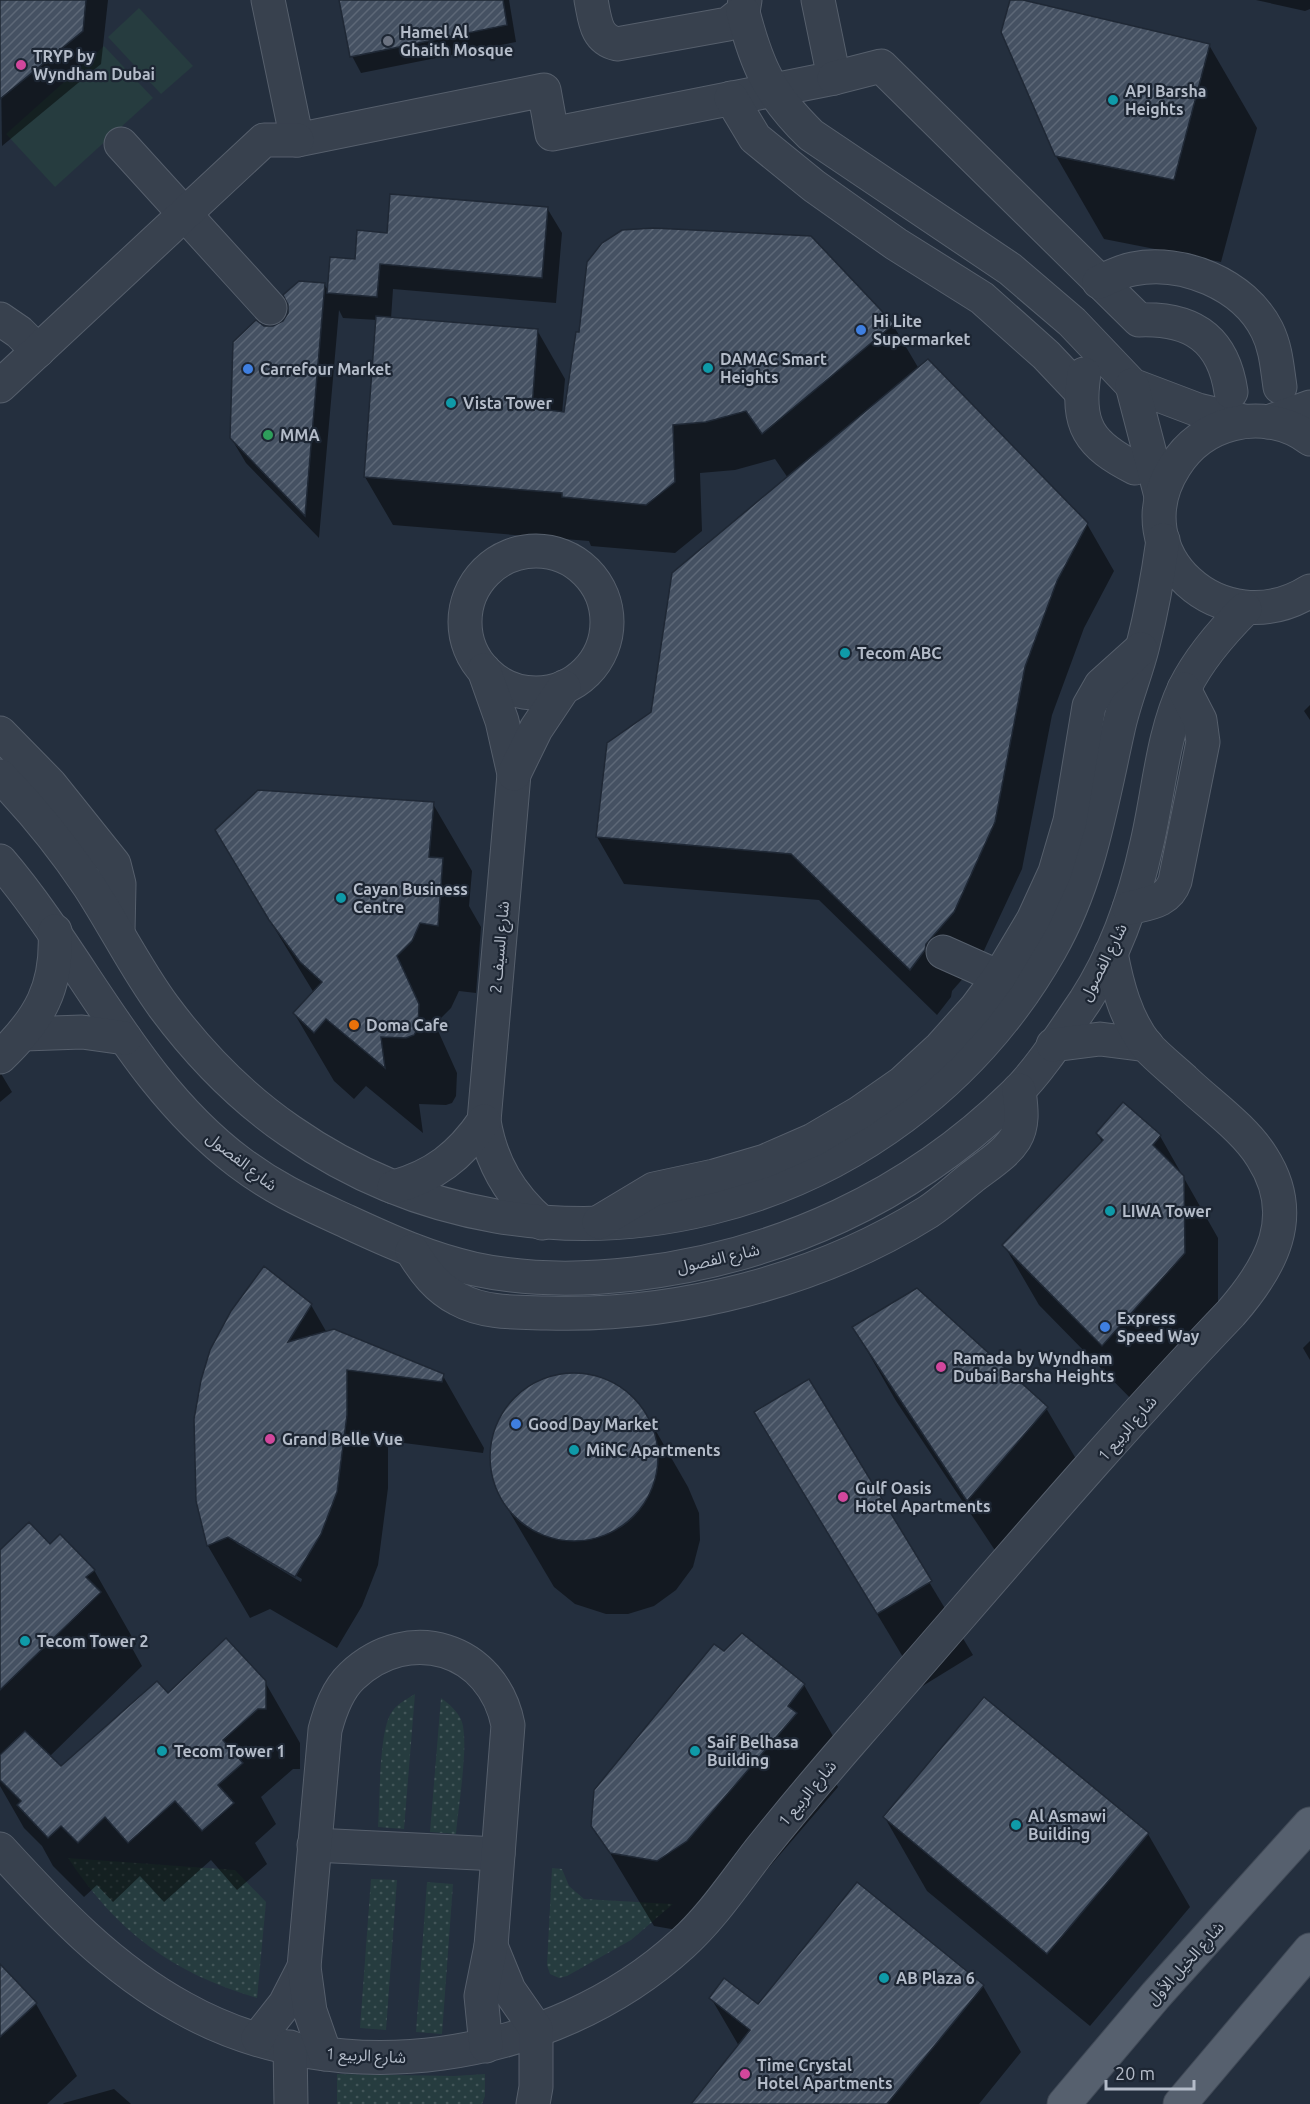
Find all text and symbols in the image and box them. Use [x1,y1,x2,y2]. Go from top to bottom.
place label: Hamel Al Ghaith Mosque [400,23,513,59]
marker: Hamel Al Ghaith Mosque [381,34,395,48]
place label: TRYP by Wyndham Dubai [33,47,155,83]
marker: TRYP by Wyndham Dubai [14,58,28,72]
place label: API Barsha Heights [1125,82,1206,118]
marker: API Barsha Heights [1106,93,1120,107]
place label: Hi Lite Supermarket [873,312,971,348]
marker: Hi Lite Supermarket [854,323,868,337]
place label: DAMAC Smart Heights [720,350,827,386]
place label: Carrefour Market [260,360,391,378]
marker: DAMAC Smart Heights [701,361,715,375]
marker: Carrefour Market [241,362,255,376]
place label: Vista Tower [463,394,552,412]
marker: Vista Tower [444,396,458,410]
place label: MMA [280,426,320,444]
marker: MMA [261,428,275,442]
place label: Tecom ABC [857,644,942,662]
marker: Tecom ABC [838,646,852,660]
place label: Cayan Business Centre [353,880,468,916]
marker: Cayan Business Centre [334,891,348,905]
street label: شارع السيف 2 [486,900,516,994]
street label: شارع الفصول [1076,920,1134,1006]
place label: Doma Cafe [366,1016,448,1034]
marker: Doma Cafe [347,1018,361,1032]
street label: شارع الفصول [201,1128,281,1197]
place label: LIWA Tower [1122,1202,1212,1220]
marker: LIWA Tower [1103,1204,1117,1218]
street label: شارع الفصول [675,1240,762,1280]
place label: Express Speed Way [1117,1309,1200,1345]
marker: Express Speed Way [1098,1320,1112,1334]
place label: Ramada by Wyndham Dubai Barsha Heights [953,1349,1114,1385]
marker: Ramada by Wyndham Dubai Barsha Heights [934,1360,948,1374]
street label: شارع الربيع 1 [1094,1392,1163,1467]
place label: Good Day Market [528,1415,658,1433]
marker: Good Day Market [509,1417,523,1431]
place label: Grand Belle Vue [282,1430,403,1448]
marker: Grand Belle Vue [263,1432,277,1446]
place label: MiNC Apartments [586,1441,720,1459]
marker: MiNC Apartments [567,1443,581,1457]
place label: Gulf Oasis Hotel Apartments [855,1479,991,1515]
marker: Gulf Oasis Hotel Apartments [836,1490,850,1504]
place label: Tecom Tower 2 [37,1632,148,1650]
marker: Tecom Tower 2 [18,1634,32,1648]
place label: Saif Belhasa Building [707,1733,799,1769]
place label: Tecom Tower 1 [174,1742,285,1760]
marker: Tecom Tower 1 [155,1744,169,1758]
marker: Saif Belhasa Building [688,1744,702,1758]
street label: شارع الربيع 1 [774,1757,843,1832]
place label: Al Asmawi Building [1028,1807,1106,1843]
marker: Al Asmawi Building [1009,1818,1023,1832]
street label: شارع الخيل الأول [1143,1918,1230,2011]
place label: AB Plaza 6 [896,1969,975,1987]
marker: AB Plaza 6 [877,1971,891,1985]
street label: شارع الربيع 1 [325,2044,406,2070]
scale bar [1106,2053,1194,2091]
place label: Time Crystal Hotel Apartments [757,2056,893,2092]
text: 20 m [1115,2063,1155,2083]
marker: Time Crystal Hotel Apartments [738,2067,752,2081]

